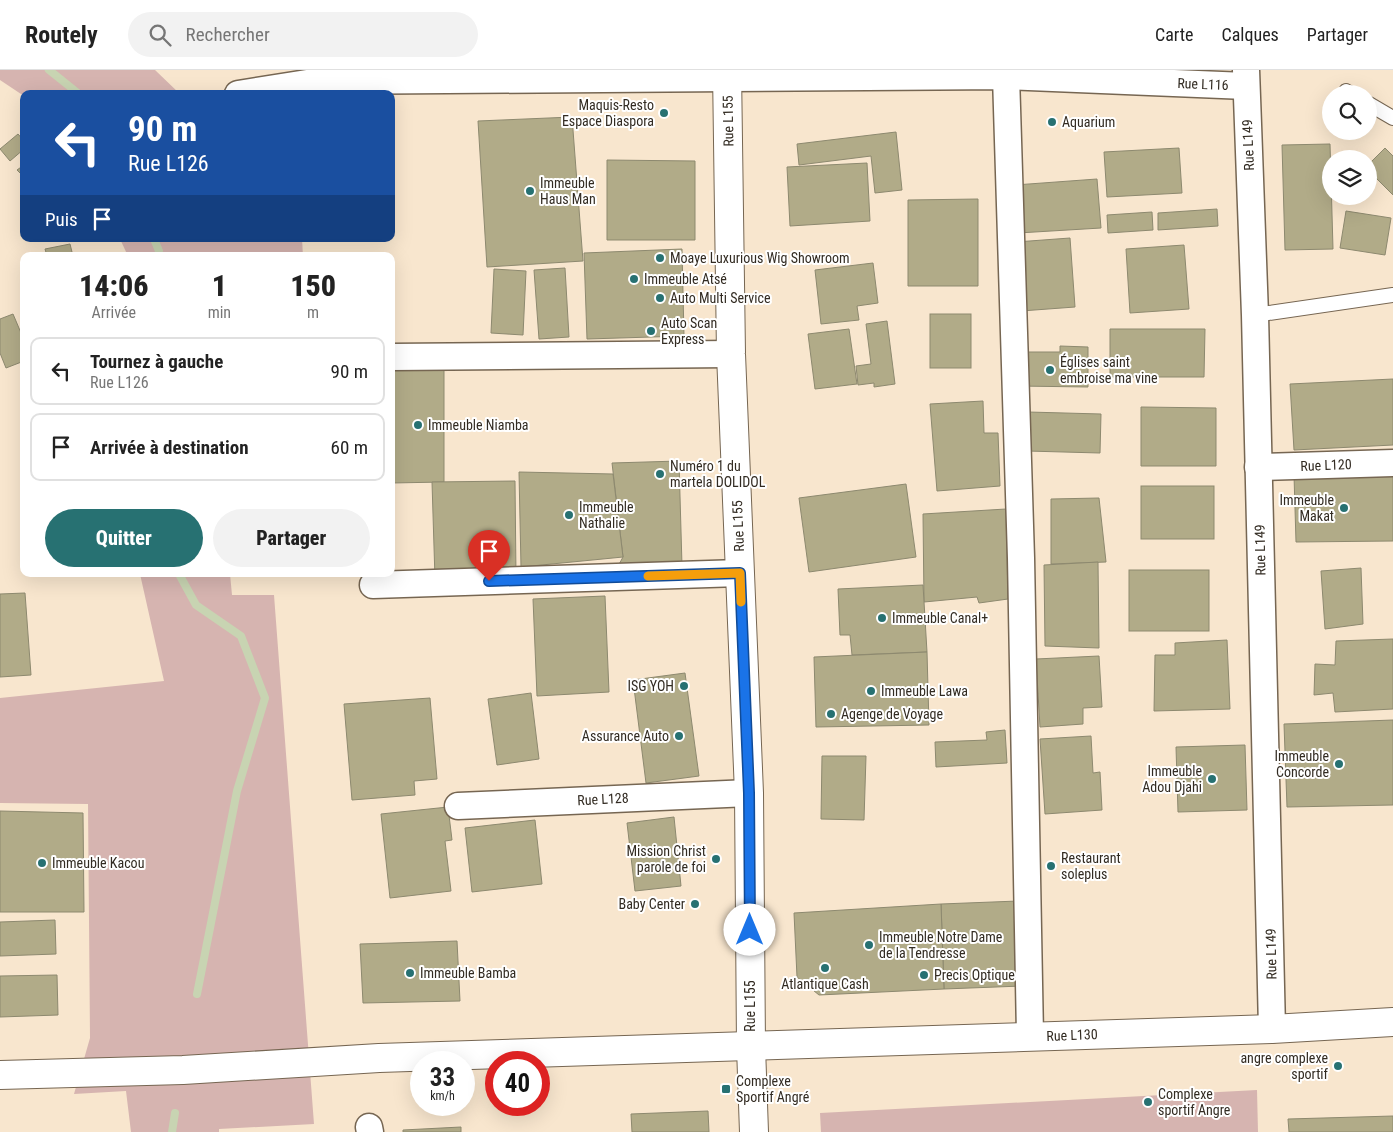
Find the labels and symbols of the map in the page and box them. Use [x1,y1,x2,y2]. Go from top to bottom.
street label: Rue L116 [1177,75,1229,93]
street label: Rue L155 [720,95,736,147]
place label: Maquis-Resto Espace Diaspora [562,97,654,129]
marker: Maquis-Resto Espace Diaspora [658,107,670,119]
place label: Aquarium [1062,114,1115,130]
marker: Aquarium [1046,116,1058,128]
street label: Rue L149 [1239,119,1257,171]
place label: Immeuble Haus Man [540,175,596,207]
marker: Immeuble Haus Man [524,185,536,197]
place label: Moaye Luxurious Wig Showroom [670,250,850,266]
marker: Moaye Luxurious Wig Showroom [654,252,666,264]
place label: Immeuble Atsé [644,271,727,287]
marker: Immeuble Atsé [628,273,640,285]
place label: Auto Multi Service [670,290,771,306]
marker: Auto Multi Service [654,292,666,304]
place label: Auto Scan Express [661,315,717,347]
marker: Auto Scan Express [645,325,657,337]
place label: Églises saint embroise ma vine [1060,353,1158,386]
marker: Églises saint embroise ma vine [1044,364,1056,376]
place label: Immeuble Niamba [428,417,529,433]
marker: Immeuble Niamba [412,419,424,431]
street label: Rue L120 [1300,456,1352,474]
place label: Numéro 1 du martela DOLIDOL [670,458,766,490]
marker: Numéro 1 du martela DOLIDOL [654,468,666,480]
place label: Immeuble Makat [1279,492,1334,524]
place label: Immeuble Nathalie [579,499,634,531]
street label: Rue L155 [729,500,747,552]
marker: Immeuble Makat [1338,502,1350,514]
marker: Immeuble Nathalie [563,509,575,521]
street label: Rue L149 [1252,524,1268,576]
pin [468,530,510,581]
place label: Immeuble Canal+ [892,610,988,626]
marker: Immeuble Canal+ [876,612,888,624]
place label: ISG YOH [628,678,674,694]
marker: ISG YOH [678,680,690,692]
place label: Immeuble Lawa [881,683,968,699]
marker: Immeuble Lawa [865,685,877,697]
place label: Agenge de Voyage [841,706,944,722]
marker: Agenge de Voyage [825,708,837,720]
place label: Assurance Auto [582,728,669,744]
marker: Assurance Auto [673,730,685,742]
place label: Immeuble Concorde [1274,748,1329,780]
marker: Immeuble Concorde [1333,758,1345,770]
place label: Immeuble Adou Djahi [1142,763,1202,795]
marker: Immeuble Adou Djahi [1206,773,1218,785]
street label: Rue L128 [577,790,629,808]
place label: Mission Christ parole de foi [627,843,706,875]
place label: Restaurant soleplus [1061,850,1121,882]
marker: Mission Christ parole de foi [710,853,722,865]
place label: Immeuble Kacou [52,855,144,871]
marker: Immeuble Kacou [36,857,48,869]
marker: Restaurant soleplus [1045,860,1057,872]
place label: Baby Center [619,896,685,912]
marker: Baby Center [689,898,701,910]
position arrow [723,903,775,955]
street label: Rue L149 [1263,928,1279,980]
place label: Immeuble Notre Dame de la Tendresse [879,929,1003,961]
marker: Immeuble Notre Dame de la Tendresse [863,939,875,951]
marker: Atlantique Cash [819,962,831,974]
place label: Immeuble Bamba [420,965,516,981]
marker: Immeuble Bamba [404,967,416,979]
place label: Precis Optique [934,967,1015,983]
marker: Precis Optique [918,969,930,981]
place label: Atlantique Cash [781,976,869,992]
street label: Rue L155 [742,980,758,1032]
street label: Rue L130 [1046,1026,1098,1044]
place label: angre complexe sportif [1240,1050,1329,1082]
speed limit sign: 40 [485,1051,550,1116]
marker: angre complexe sportif [1332,1060,1344,1072]
place label: Complexe Sportif Angré [736,1073,810,1105]
marker: Complexe Sportif Angré [720,1083,732,1095]
place label: Complexe sportif Angre [1158,1086,1231,1118]
marker: Complexe sportif Angre [1142,1096,1154,1108]

